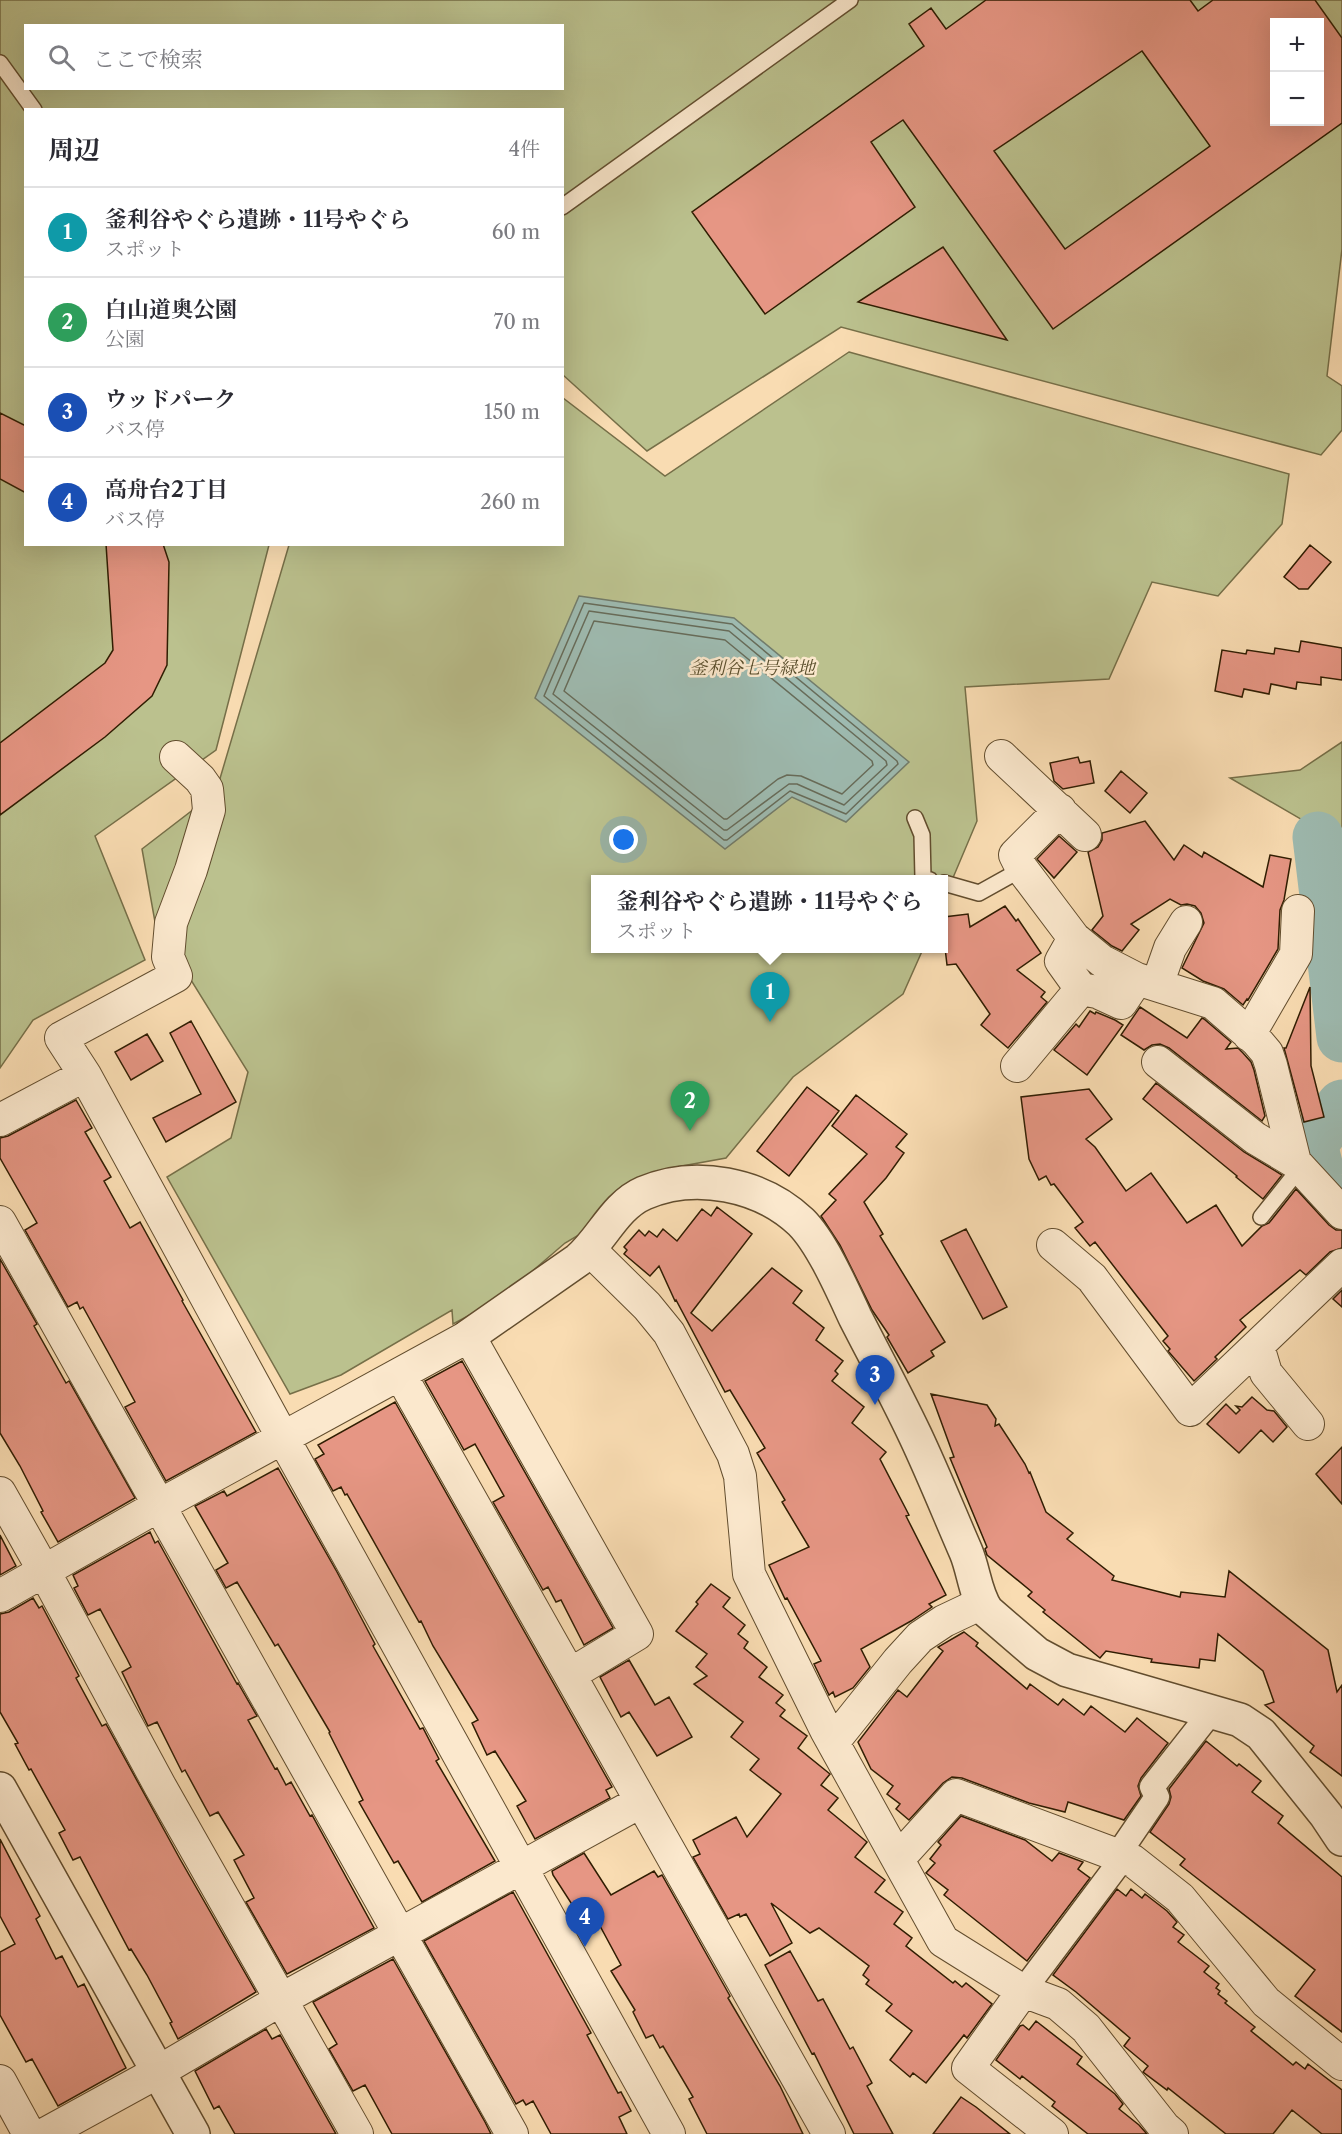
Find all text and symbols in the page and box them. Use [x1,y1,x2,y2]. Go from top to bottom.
map controls [1270,18,1324,126]
button: + [1270,18,1324,72]
search box [24,24,564,90]
icon: search [45,41,78,74]
text: ここで検索 [93,46,203,73]
button: − [1270,72,1324,126]
text: 周辺 [48,134,100,166]
text: 4件 [508,137,540,161]
text: 釜利谷やぐら遺跡・11号やぐら [105,206,411,233]
text: 1 [63,220,72,244]
text: 60 m [492,220,540,244]
text: スポット [105,237,185,261]
text: 白山道奥公園 [105,296,237,323]
text: 2 [62,310,73,334]
text: 70 m [494,310,540,334]
text: 公園 [105,327,145,351]
text: ウッドパーク [105,386,236,413]
text: 3 [62,400,73,424]
text: 150 m [484,400,540,424]
text: バス停 [105,417,165,441]
text: 高舟台2丁目 [105,476,228,503]
text: 4 [62,490,73,514]
text: 260 m [480,490,540,514]
text: バス停 [105,507,165,531]
park label: 釜利谷七号緑地 [689,657,817,679]
your location [609,825,638,854]
popup [591,875,948,953]
text: 釜利谷やぐら遺跡・11号やぐら [617,888,922,915]
text: スポット [617,919,697,943]
pin: 1 [750,972,790,1022]
pin: 2 [670,1082,710,1131]
pin: 3 [856,1356,894,1405]
pin: 4 [566,1898,604,1947]

